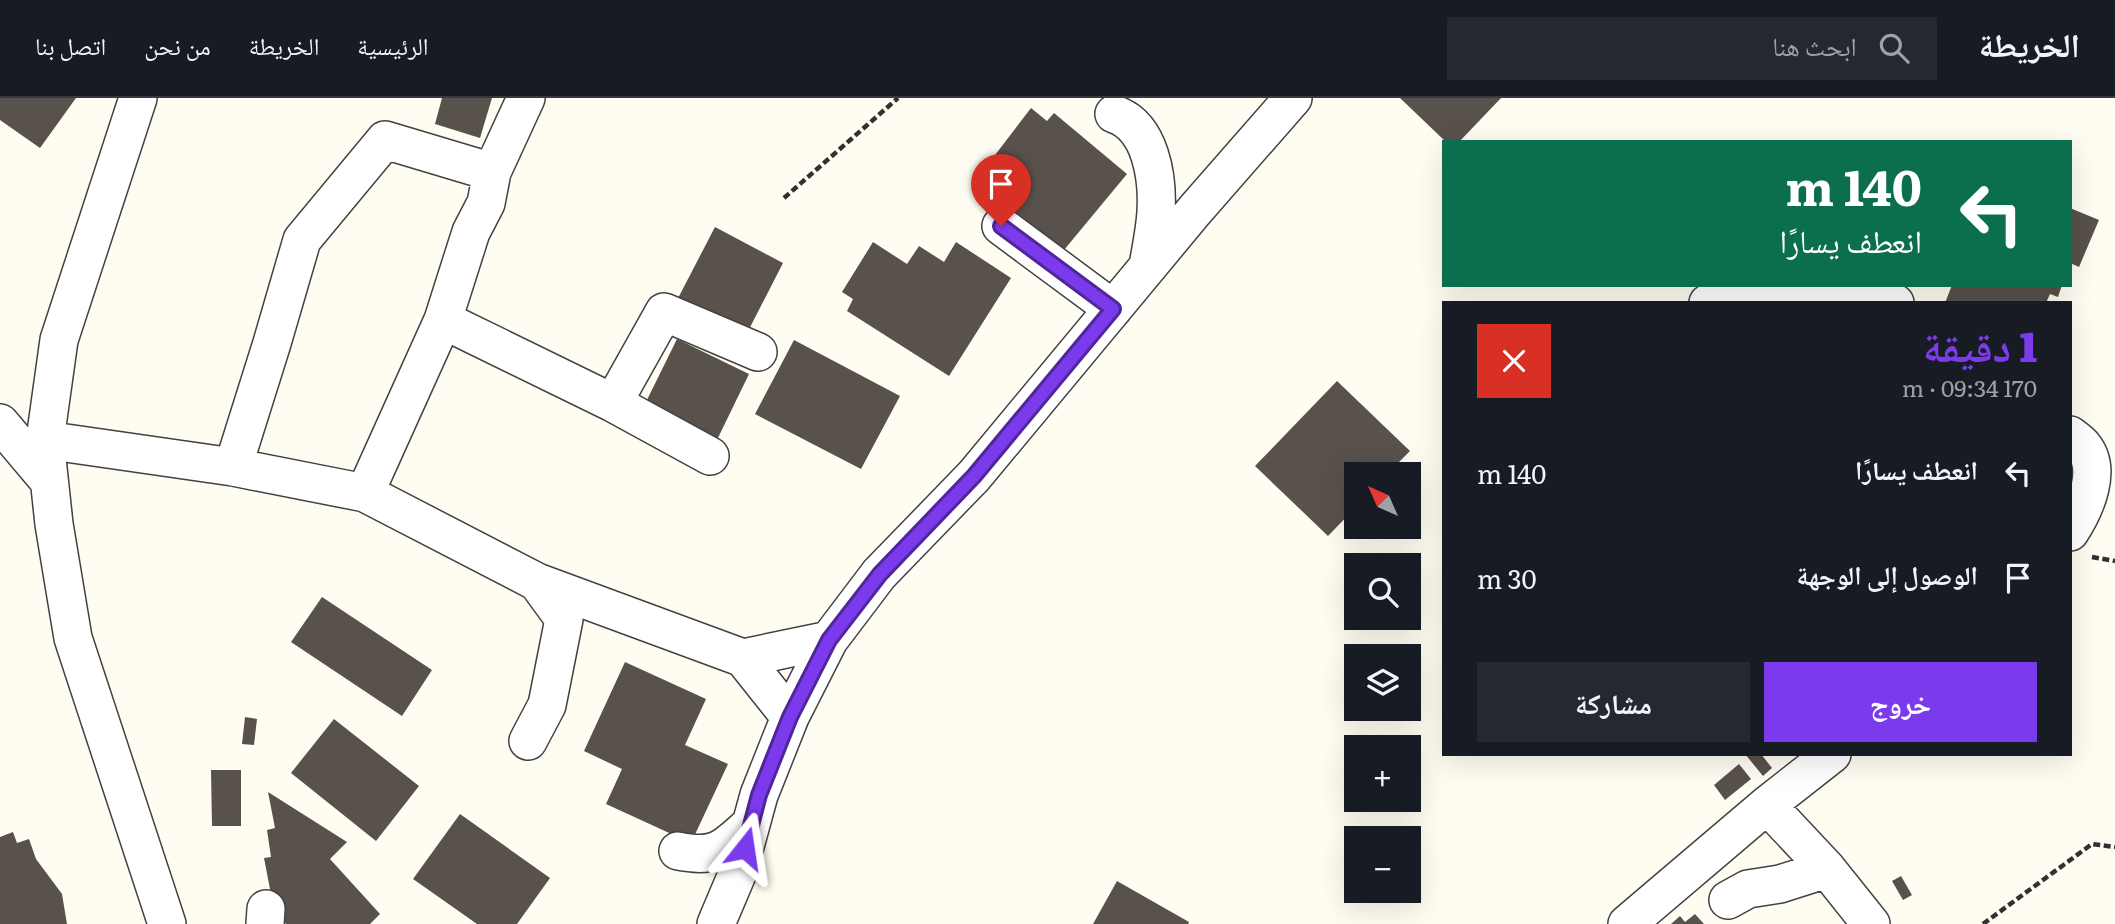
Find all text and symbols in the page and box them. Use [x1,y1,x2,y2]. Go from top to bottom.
search box [1447,17,1937,80]
text: الخريطة [1979,18,2080,67]
text: ابحث هنا [1772,25,1857,64]
text: اتصل بنا [35,27,106,62]
text: من نحن [144,27,211,62]
text: الخريطة [249,27,319,62]
text: الرئيسية [357,27,429,62]
icon: search [1875,29,1913,67]
text: 140 m [1785,148,1922,221]
pin [971,154,1031,226]
icon: arrive [982,165,1020,203]
icon: left [1946,168,2037,259]
text: انعطف يسارًا [1779,215,1922,263]
text: 1 دقيقة [1923,313,2037,375]
button: close [1477,324,1551,398]
text: 170 m · 09:34 [1902,370,2037,404]
text: انعطف يسارًا [1855,449,1978,488]
text: 140 m [1477,453,1546,492]
icon: left [1999,454,2037,492]
north arrow [1344,462,1421,539]
map controls [1344,462,1421,903]
button: search [1344,553,1421,630]
text: الوصول إلى الوجهة [1797,554,1978,593]
text: 30 m [1477,558,1537,597]
icon: arrive [1999,559,2037,597]
button: layers [1344,644,1421,721]
button: مشاركة [1477,662,1750,742]
button: خروج [1764,662,2037,742]
button: + [1344,735,1421,812]
position arrow [708,811,782,885]
button: − [1344,826,1421,903]

